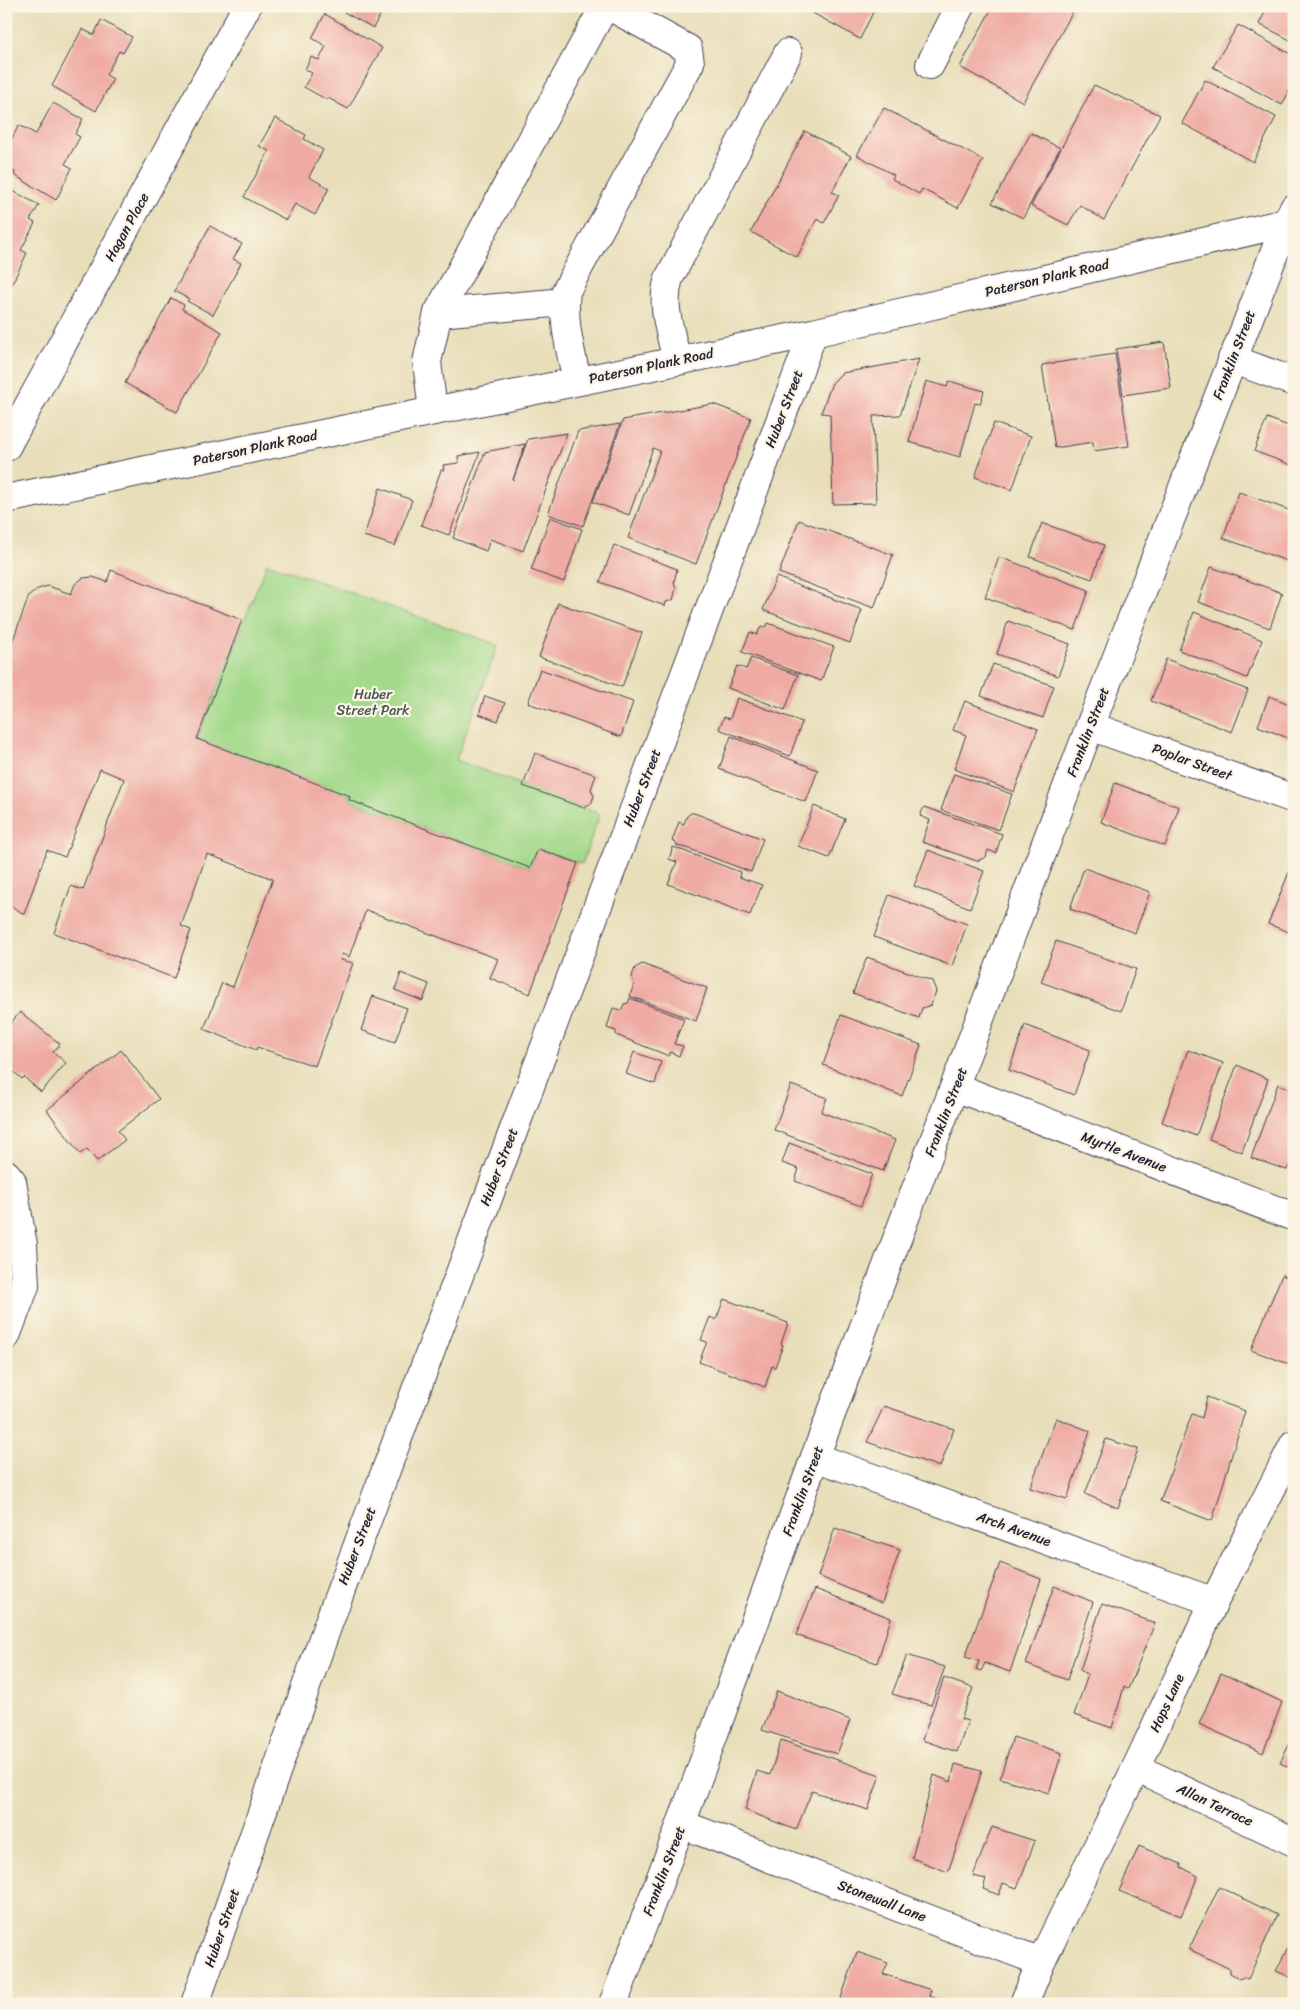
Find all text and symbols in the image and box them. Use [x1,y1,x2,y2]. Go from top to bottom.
street label: Hagan Place [98,188,156,266]
street label: Paterson Plank Road [982,251,1113,304]
street label: Franklin Street [1205,306,1263,404]
street label: Paterson Plank Road [586,340,717,391]
street label: Huber Street [758,366,810,452]
street label: Paterson Plank Road [190,422,321,473]
park label: Huber Street Park [336,682,410,723]
street label: Franklin Street [1059,683,1117,781]
street label: Poplar Street [1148,736,1237,789]
street label: Huber Street [616,745,668,831]
street label: Franklin Street [917,1063,975,1161]
street label: Huber Street [473,1124,525,1210]
street label: Myrtle Avenue [1077,1124,1171,1180]
street label: Franklin Street [775,1442,831,1540]
street label: Huber Street [331,1503,383,1589]
street label: Arch Avenue [972,1504,1055,1554]
street label: Hops Lane [1142,1669,1192,1737]
street label: Allan Terrace [1172,1776,1257,1834]
street label: Franklin Street [635,1822,693,1920]
street label: Stonewall Lane [834,1873,930,1929]
street label: Huber Street [197,1885,247,1971]

